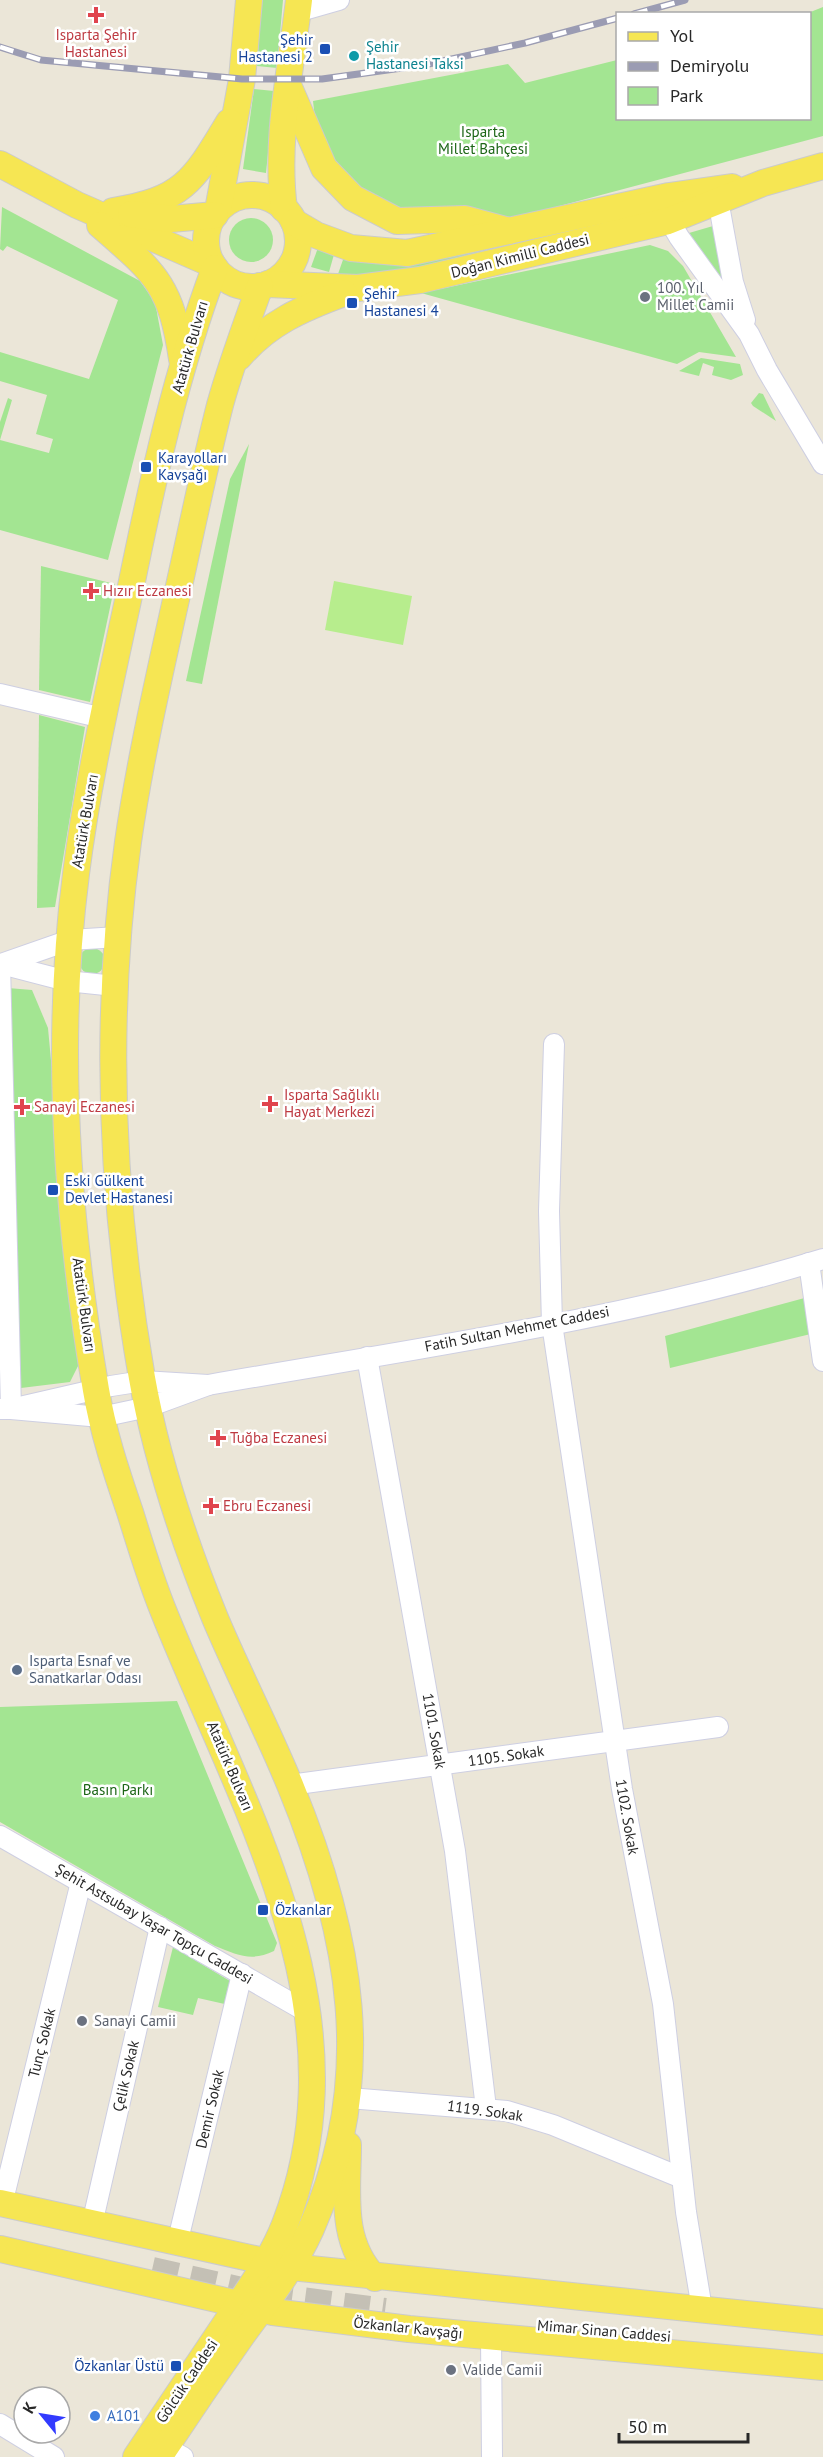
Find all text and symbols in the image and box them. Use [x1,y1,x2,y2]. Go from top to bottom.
marker: Isparta Şehir Hastanesi [87,6,105,24]
legend [616,12,811,120]
text: Yol [670,24,694,47]
place label: Isparta Şehir Hastanesi [55,25,137,61]
place label: Şehir Hastanesi 2 [238,30,313,66]
place label: Şehir Hastanesi Taksi [366,37,464,73]
marker: Şehir Hastanesi 2 [318,42,332,56]
marker: Şehir Hastanesi Taksi [347,49,361,63]
text: Demiryolu [670,54,749,77]
text: Park [670,84,703,107]
park label: Isparta Millet Bahçesi [438,122,528,158]
street label: Doğan Kimilli Caddesi [449,229,591,282]
place label: 100. Yıl Millet Camii [657,278,734,314]
place label: Şehir Hastanesi 4 [364,284,439,320]
marker: 100. Yıl Millet Camii [638,290,652,304]
marker: Şehir Hastanesi 4 [345,296,359,310]
street label: Atatürk Bulvarı [167,299,212,395]
place label: Karayolları Kavşağı [158,448,227,484]
marker: Karayolları Kavşağı [139,460,153,474]
place label: Hızır Eczanesi [103,581,192,600]
marker: Hızır Eczanesi [84,584,98,598]
street label: Atatürk Bulvarı [67,772,102,869]
place label: Isparta Sağlıklı Hayat Merkezi [284,1085,380,1121]
marker: Isparta Sağlıklı Hayat Merkezi [261,1095,279,1113]
place label: Sanayi Eczanesi [34,1097,135,1116]
marker: Sanayi Eczanesi [15,1100,29,1114]
place label: Eski Gülkent Devlet Hastanesi [65,1171,173,1207]
marker: Eski Gülkent Devlet Hastanesi [46,1183,60,1197]
street label: Atatürk Bulvarı [68,1257,101,1353]
street label: Fatih Sultan Mehmet Caddesi [423,1301,611,1356]
place label: Tuğba Eczanesi [230,1428,327,1447]
marker: Tuğba Eczanesi [211,1431,225,1445]
place label: Ebru Eczanesi [223,1496,311,1515]
marker: Ebru Eczanesi [204,1499,218,1513]
place label: Isparta Esnaf ve Sanatkarlar Odası [29,1651,142,1687]
marker: Isparta Esnaf ve Sanatkarlar Odası [10,1663,24,1677]
street label: 1101. Sokak [418,1692,451,1771]
street label: Atatürk Bulvarı [203,1718,258,1813]
street label: 1105. Sokak [467,1741,546,1770]
street label: 1102. Sokak [611,1778,644,1857]
park label: Basın Parkı [83,1780,153,1799]
street label: Şehit Astsubay Yaşar Topçu Caddesi [52,1859,256,1988]
place label: Özkanlar [275,1900,331,1919]
marker: Özkanlar [256,1903,270,1917]
street label: Tunç Sokak [24,2005,60,2080]
place label: Sanayi Camii [94,2011,176,2030]
marker: Sanayi Camii [75,2014,89,2028]
street label: Çelik Sokak [108,2038,143,2113]
street label: Demir Sokak [191,2067,228,2150]
street label: 1119. Sokak [446,2096,525,2125]
street label: Özkanlar Kavşağı [353,2312,464,2343]
street label: Mimar Sinan Caddesi [536,2315,672,2346]
street label: Gölcük Caddesi [152,2335,222,2426]
place label: Özkanlar Üstü [74,2356,164,2375]
marker: Özkanlar Üstü [169,2359,183,2373]
place label: Valide Camii [462,2360,542,2379]
marker: Valide Camii [444,2363,458,2377]
north arrow [12,2385,72,2445]
text: K [18,2398,40,2417]
place label: A101 [107,2406,140,2425]
scale bar [619,2406,748,2444]
marker: A101 [88,2409,102,2423]
text: 50 m [628,2415,667,2438]

